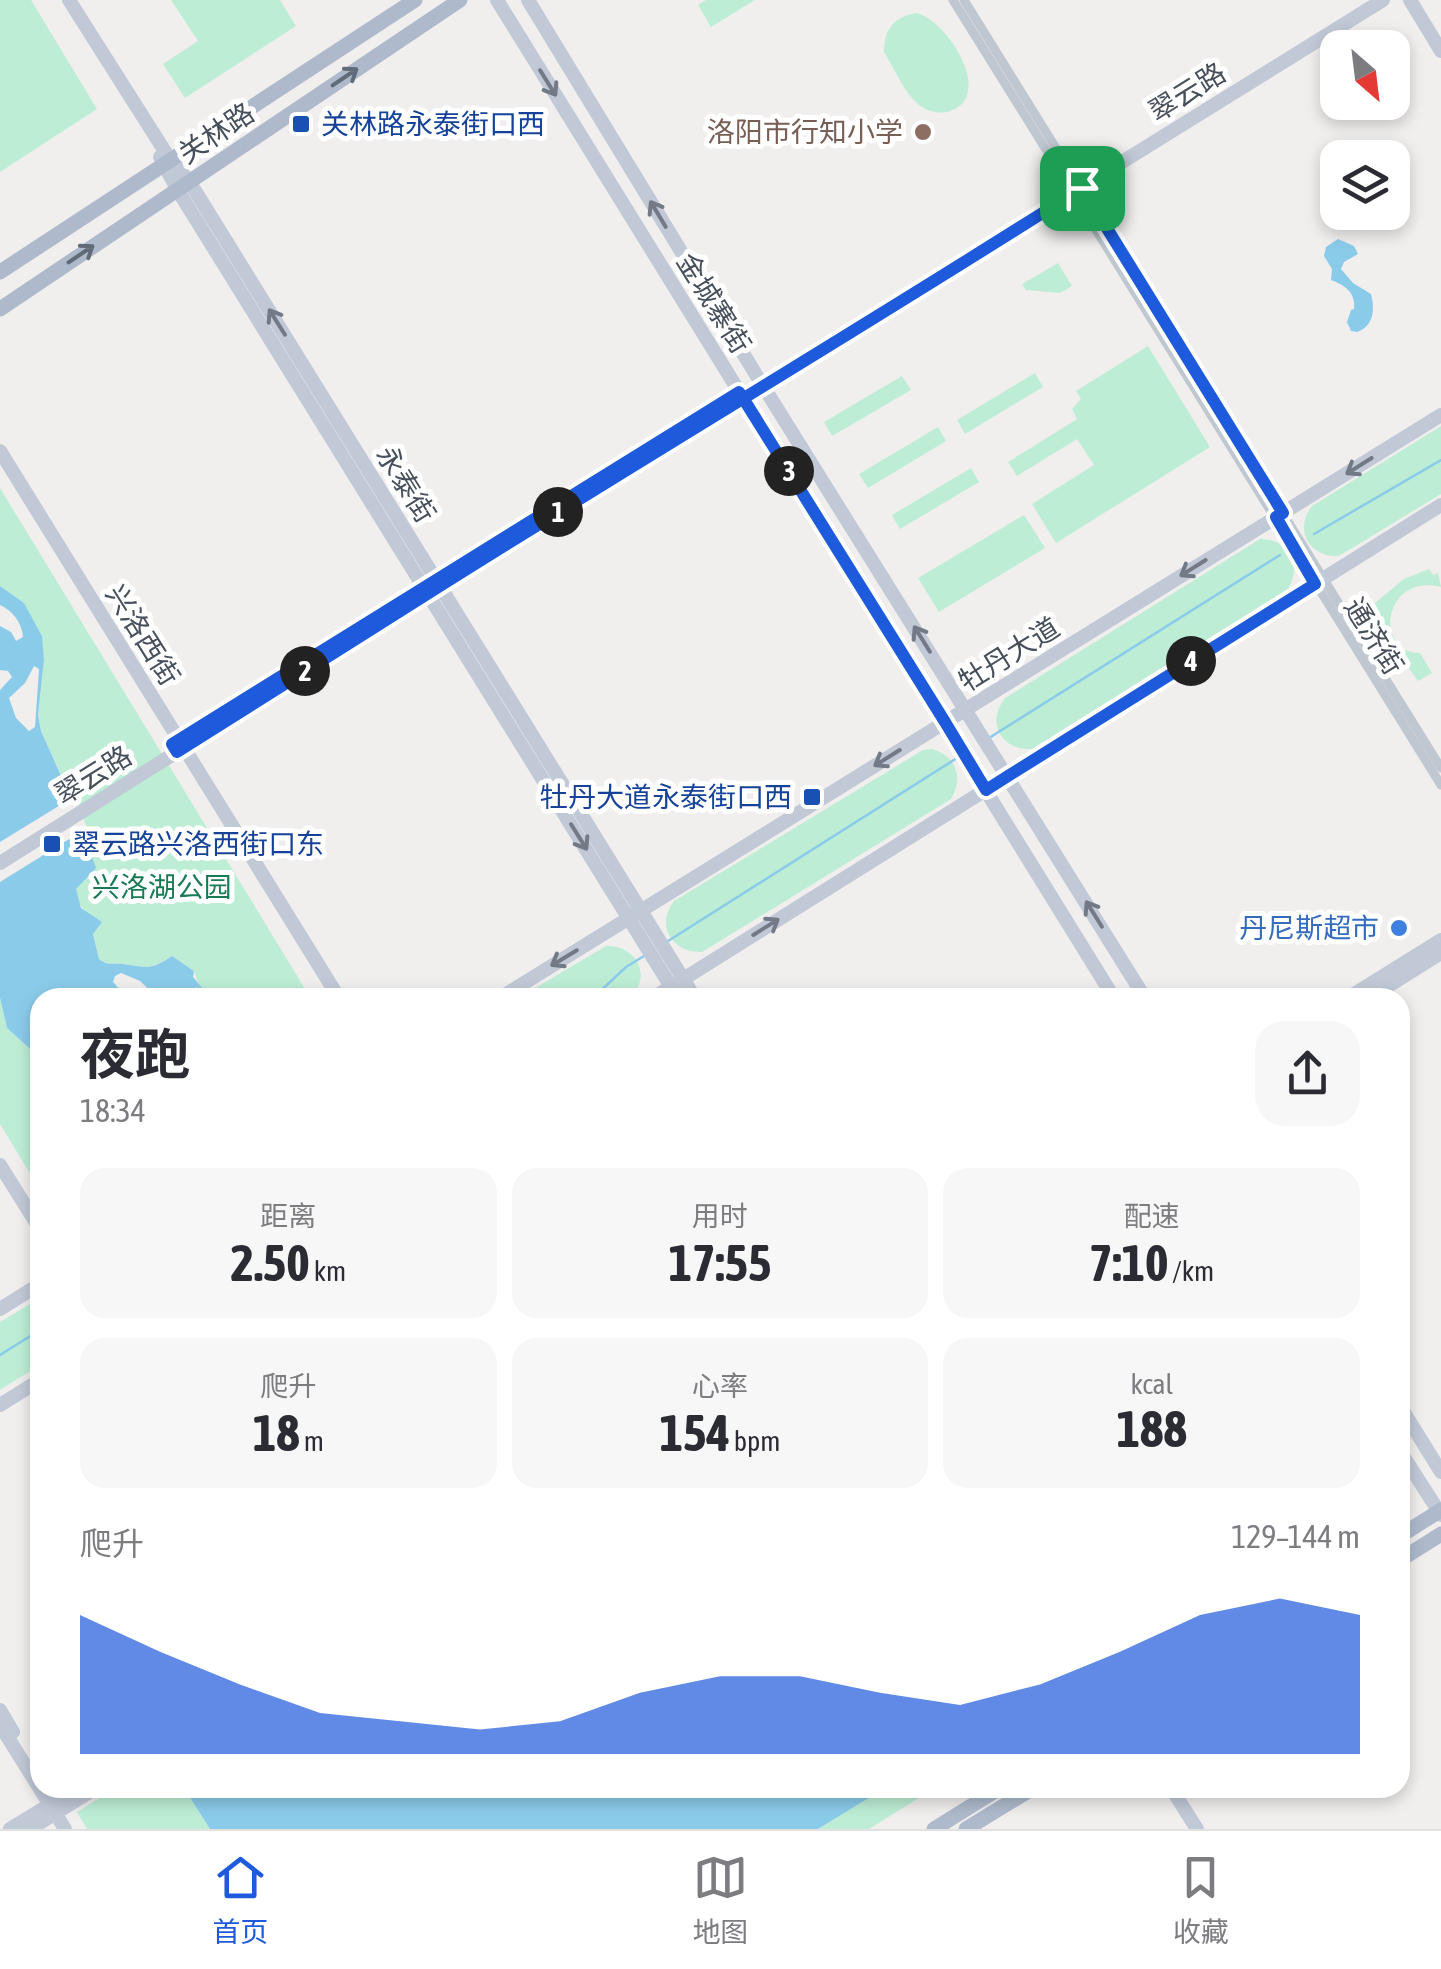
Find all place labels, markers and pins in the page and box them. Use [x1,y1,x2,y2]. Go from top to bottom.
place label: 关林路永泰街口西 [321,108,545,140]
marker: 关林路永泰街口西 [290,113,312,135]
place label: 洛阳市行知小学 [707,116,903,148]
marker: 洛阳市行知小学 [912,121,934,143]
pin [1040,146,1125,231]
pin: 3 [764,446,814,496]
pin: 1 [533,487,583,537]
pin: 4 [1166,636,1216,686]
pin: 2 [280,646,330,696]
place label: 牡丹大道永泰街口西 [540,781,792,813]
marker: 牡丹大道永泰街口西 [801,786,823,808]
place label: 翠云路兴洛西街口东 [72,828,324,860]
marker: 翠云路兴洛西街口东 [41,833,63,855]
place label: 丹尼斯超市 [1239,912,1379,944]
marker: 丹尼斯超市 [1388,917,1410,939]

